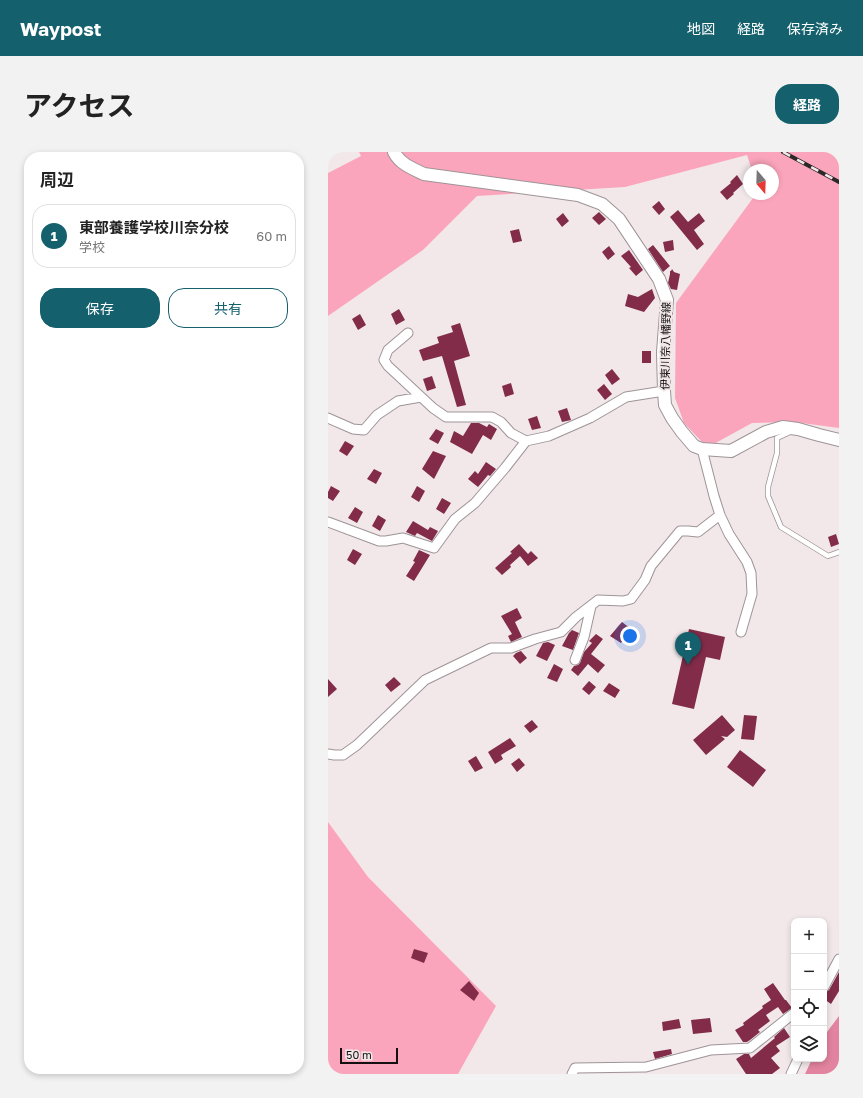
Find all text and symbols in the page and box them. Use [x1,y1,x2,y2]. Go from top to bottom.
text: Waypost [20,17,101,40]
text: 地図 [687,20,715,37]
text: 経路 [737,20,765,37]
text: 保存済み [787,20,843,37]
button: 経路 [775,84,839,124]
text: アクセス [24,89,135,122]
north arrow [743,164,779,200]
text: 周辺 [40,169,74,190]
text: 東部養護学校川奈分校 [79,218,229,236]
text: 1 [51,228,57,244]
text: 60 m [256,228,287,244]
text: 学校 [79,239,105,255]
button: 保存 [40,288,160,328]
button: 共有 [168,288,288,328]
street label: 伊東川奈八幡野線 [658,302,672,390]
your location [620,626,640,646]
pin: 1 [675,632,701,665]
map controls [791,918,827,1062]
button: + [791,918,827,954]
button: − [791,954,827,990]
button: locate [791,990,827,1026]
button: layers [791,1026,827,1062]
scale bar [340,1046,398,1065]
text: 50 m [346,1048,372,1061]

